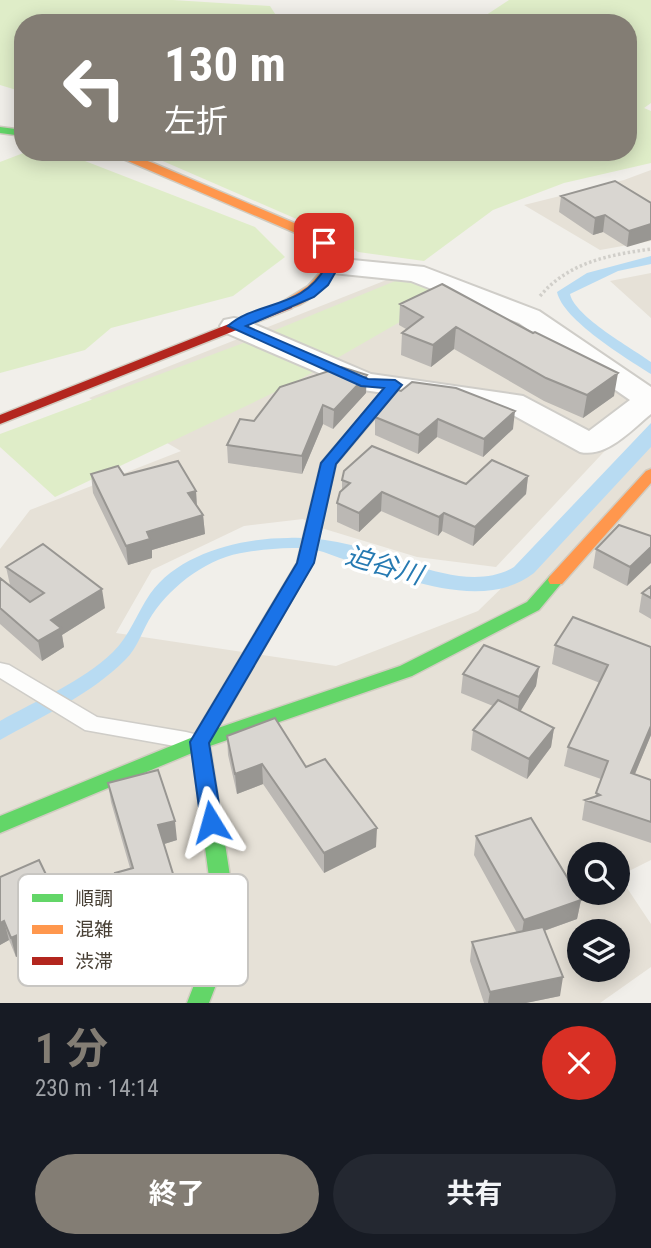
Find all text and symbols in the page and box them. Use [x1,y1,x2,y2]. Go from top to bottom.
text: 130 m [164,36,286,93]
icon: left [49,42,140,133]
text: 左折 [164,102,228,140]
pin [294,213,354,273]
icon: arrive [305,224,343,262]
water label: 迫谷川 [342,540,429,591]
position arrow [174,785,248,859]
map controls [567,842,630,982]
button: search [567,842,630,905]
legend [18,874,248,986]
text: 順調 [75,887,113,910]
text: 混雑 [75,918,113,941]
button: layers [567,919,630,982]
text: 渋滞 [75,950,113,973]
text: 1 分 [35,1024,108,1073]
button: close [542,1026,616,1100]
text: 230 m · 14:14 [35,1075,159,1102]
button: 終了 [35,1154,319,1234]
button: 共有 [333,1154,616,1234]

